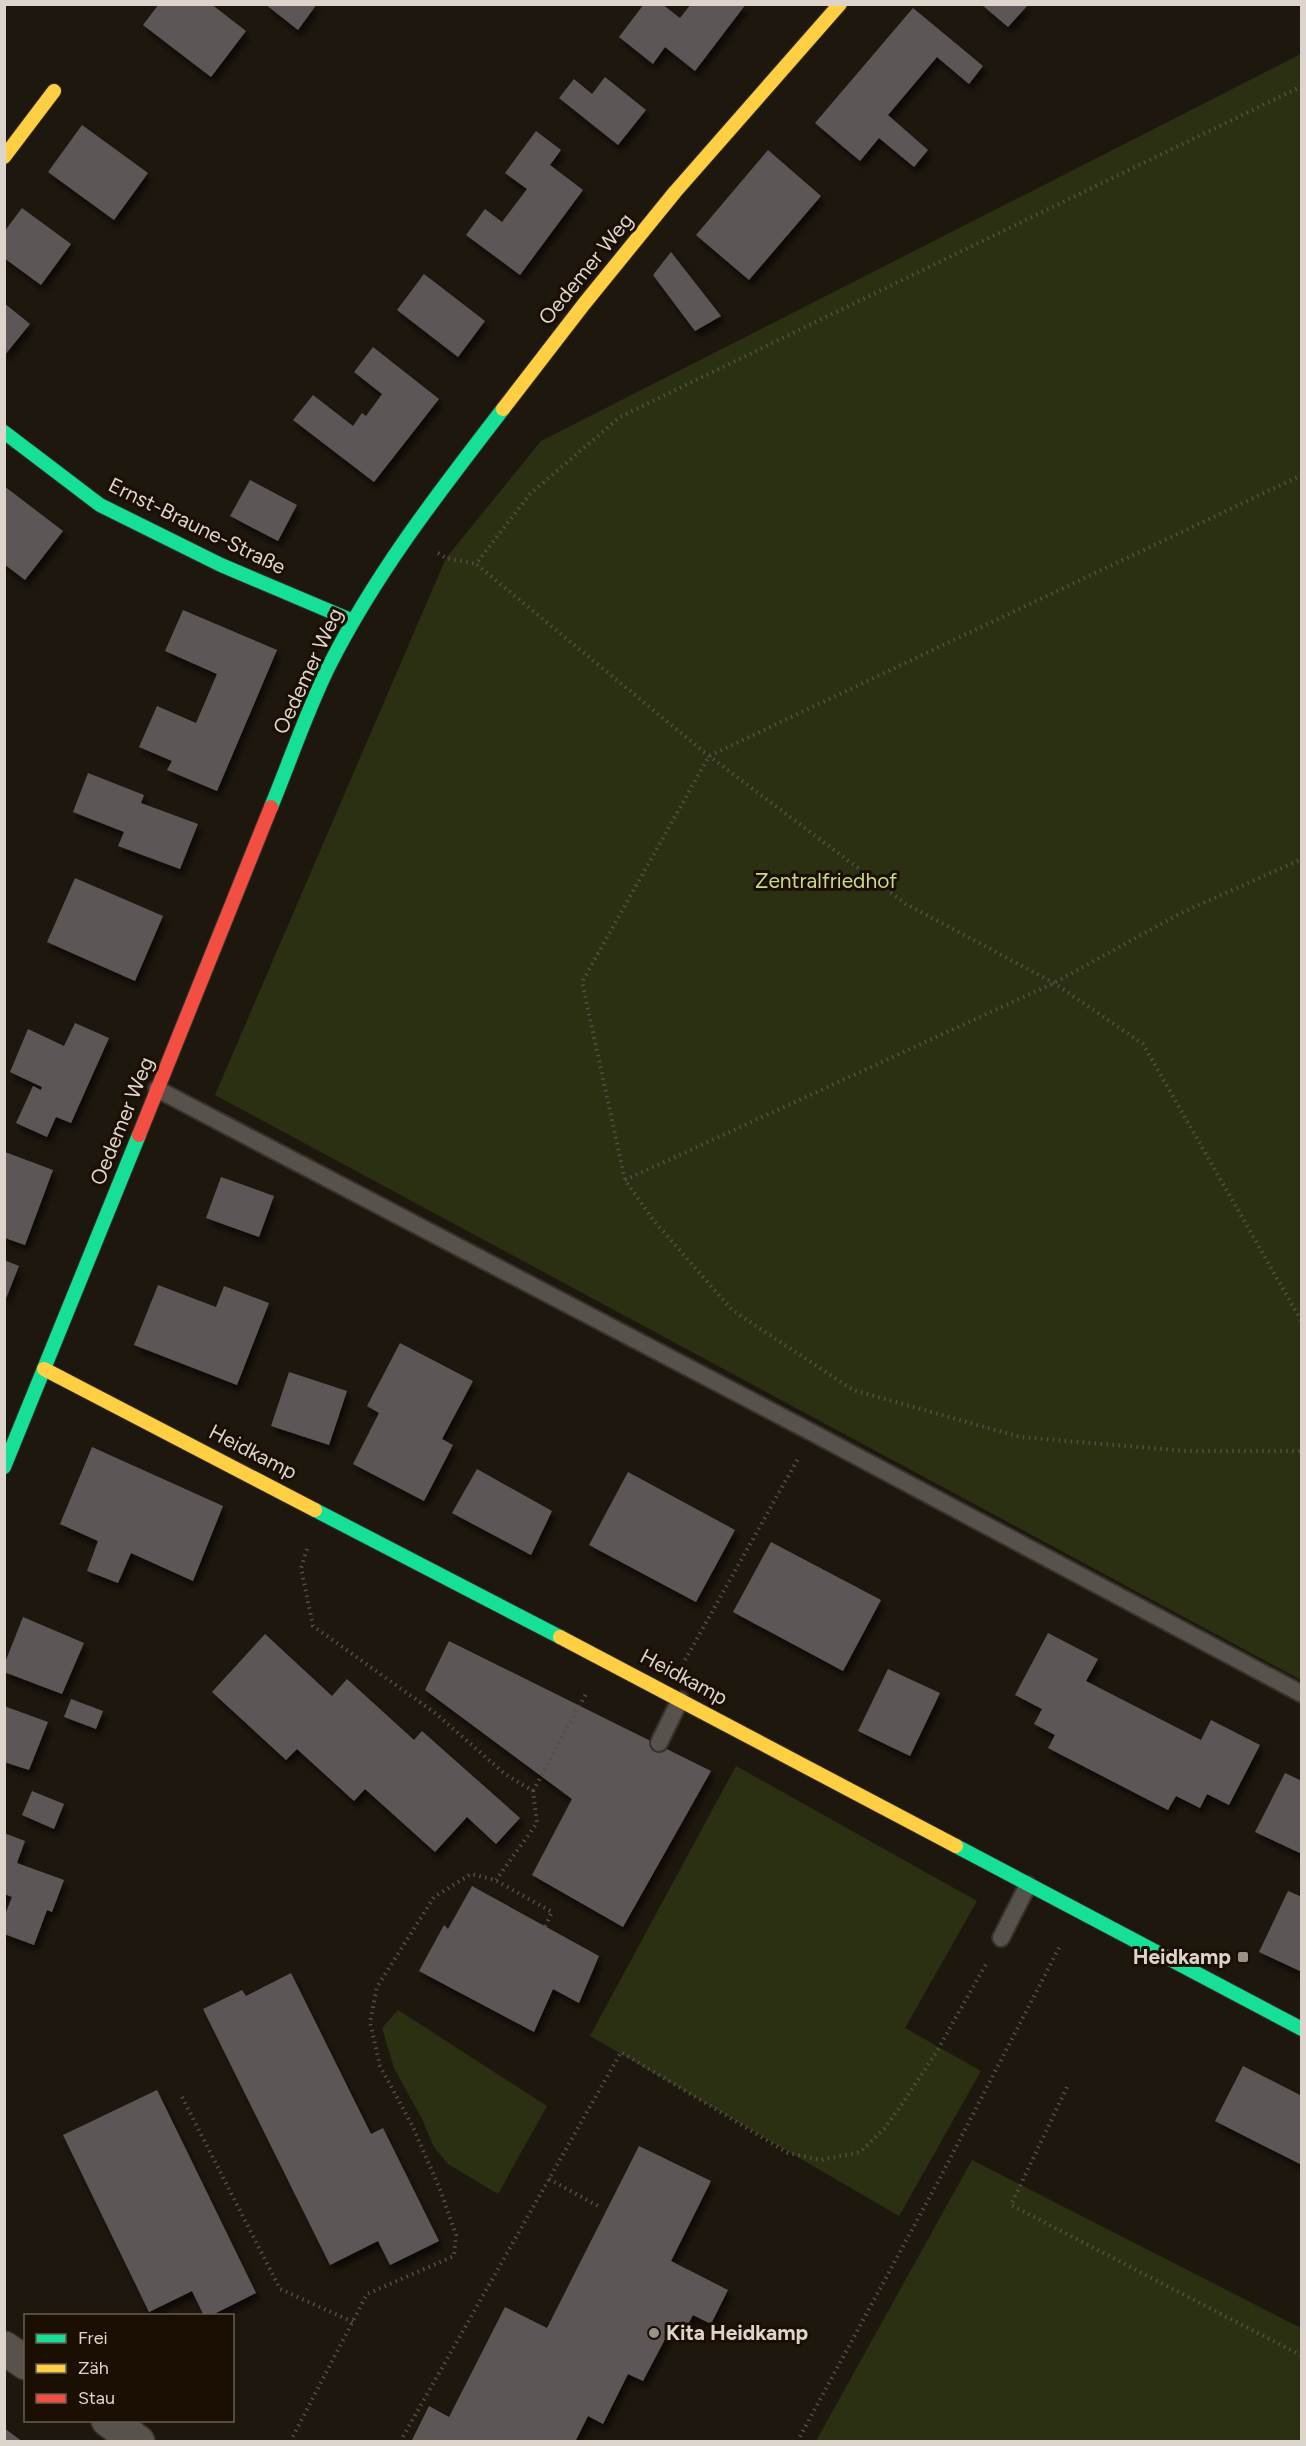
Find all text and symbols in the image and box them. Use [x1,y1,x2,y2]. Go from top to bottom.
street label: Oedemer Weg [533,208,638,330]
street label: Ernst-Braune-Straße [105,472,290,579]
street label: Oedemer Weg [267,604,348,738]
park label: Zentralfriedhof [755,868,897,893]
street label: Oedemer Weg [84,1053,159,1189]
street label: Heidkamp [205,1419,301,1484]
street label: Heidkamp [636,1643,732,1710]
place label: Heidkamp [1133,1944,1231,1969]
marker: Heidkamp [1236,1950,1250,1964]
legend [24,2314,234,2422]
place label: Kita Heidkamp [666,2320,808,2345]
marker: Kita Heidkamp [647,2326,661,2340]
text: Frei [78,2327,108,2349]
text: Zäh [78,2357,109,2379]
text: Stau [78,2387,115,2409]

